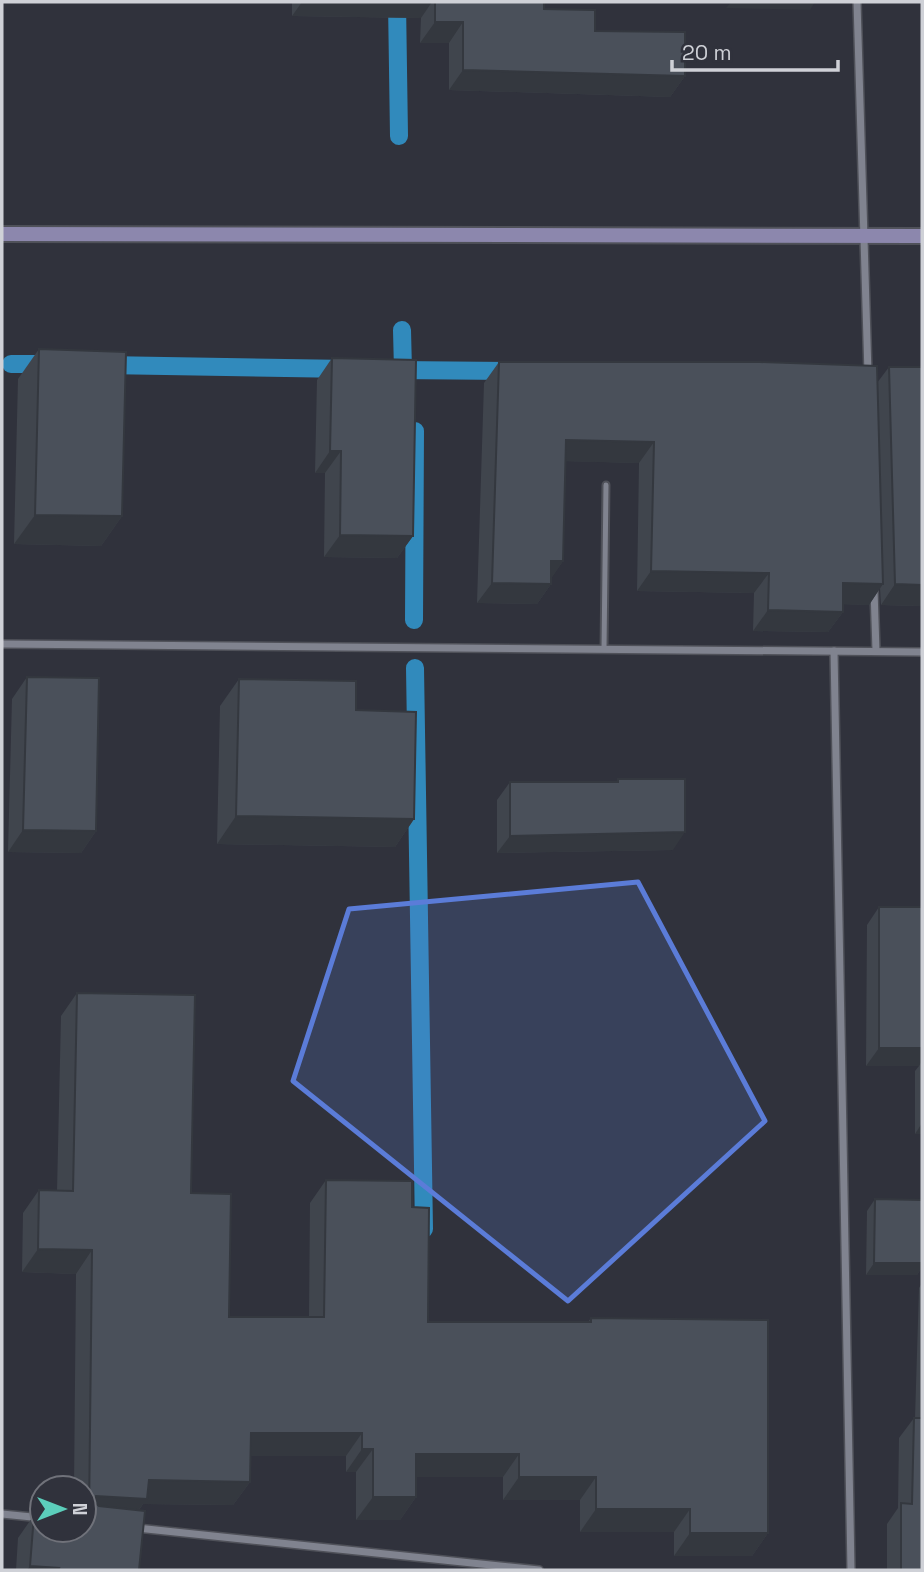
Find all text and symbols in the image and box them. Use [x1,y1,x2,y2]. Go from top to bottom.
scale bar [672,28,838,72]
text: 20 m [682,39,732,66]
north arrow [28,1474,98,1544]
text: N [67,1503,92,1515]

